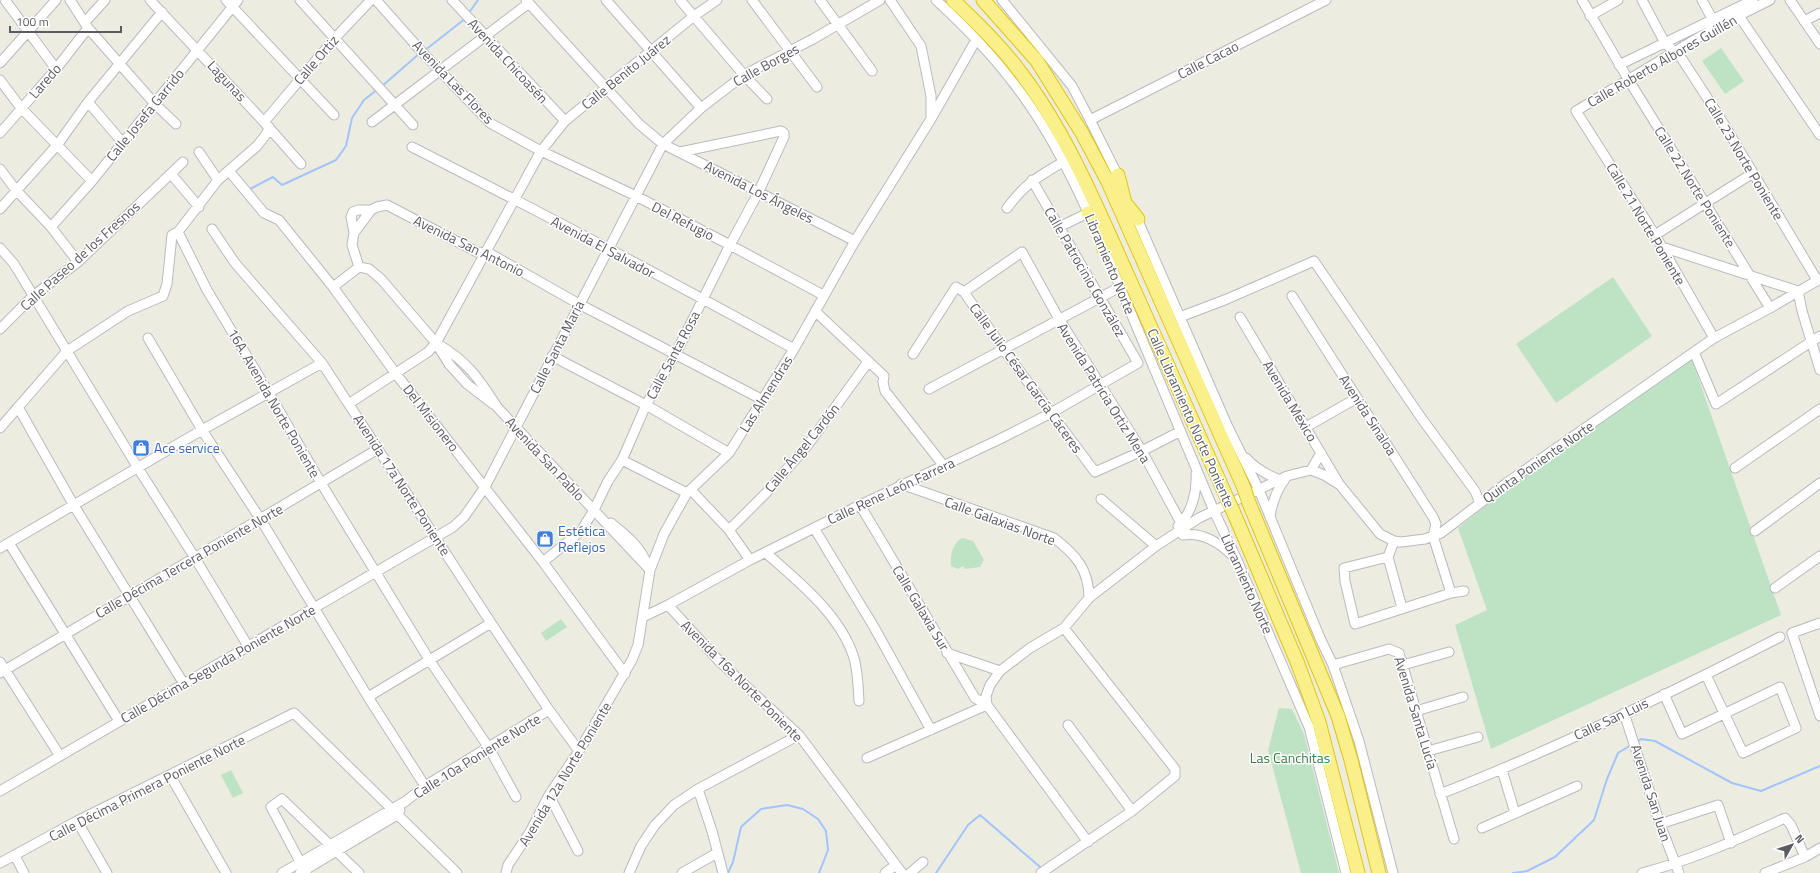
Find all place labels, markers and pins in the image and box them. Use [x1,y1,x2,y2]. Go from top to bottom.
place label: Ace service [154,437,220,458]
shop icon: Ace service [131,438,151,458]
place label: Estética Reflejos [558,520,605,557]
shop icon: Estética Reflejos [535,529,555,549]

